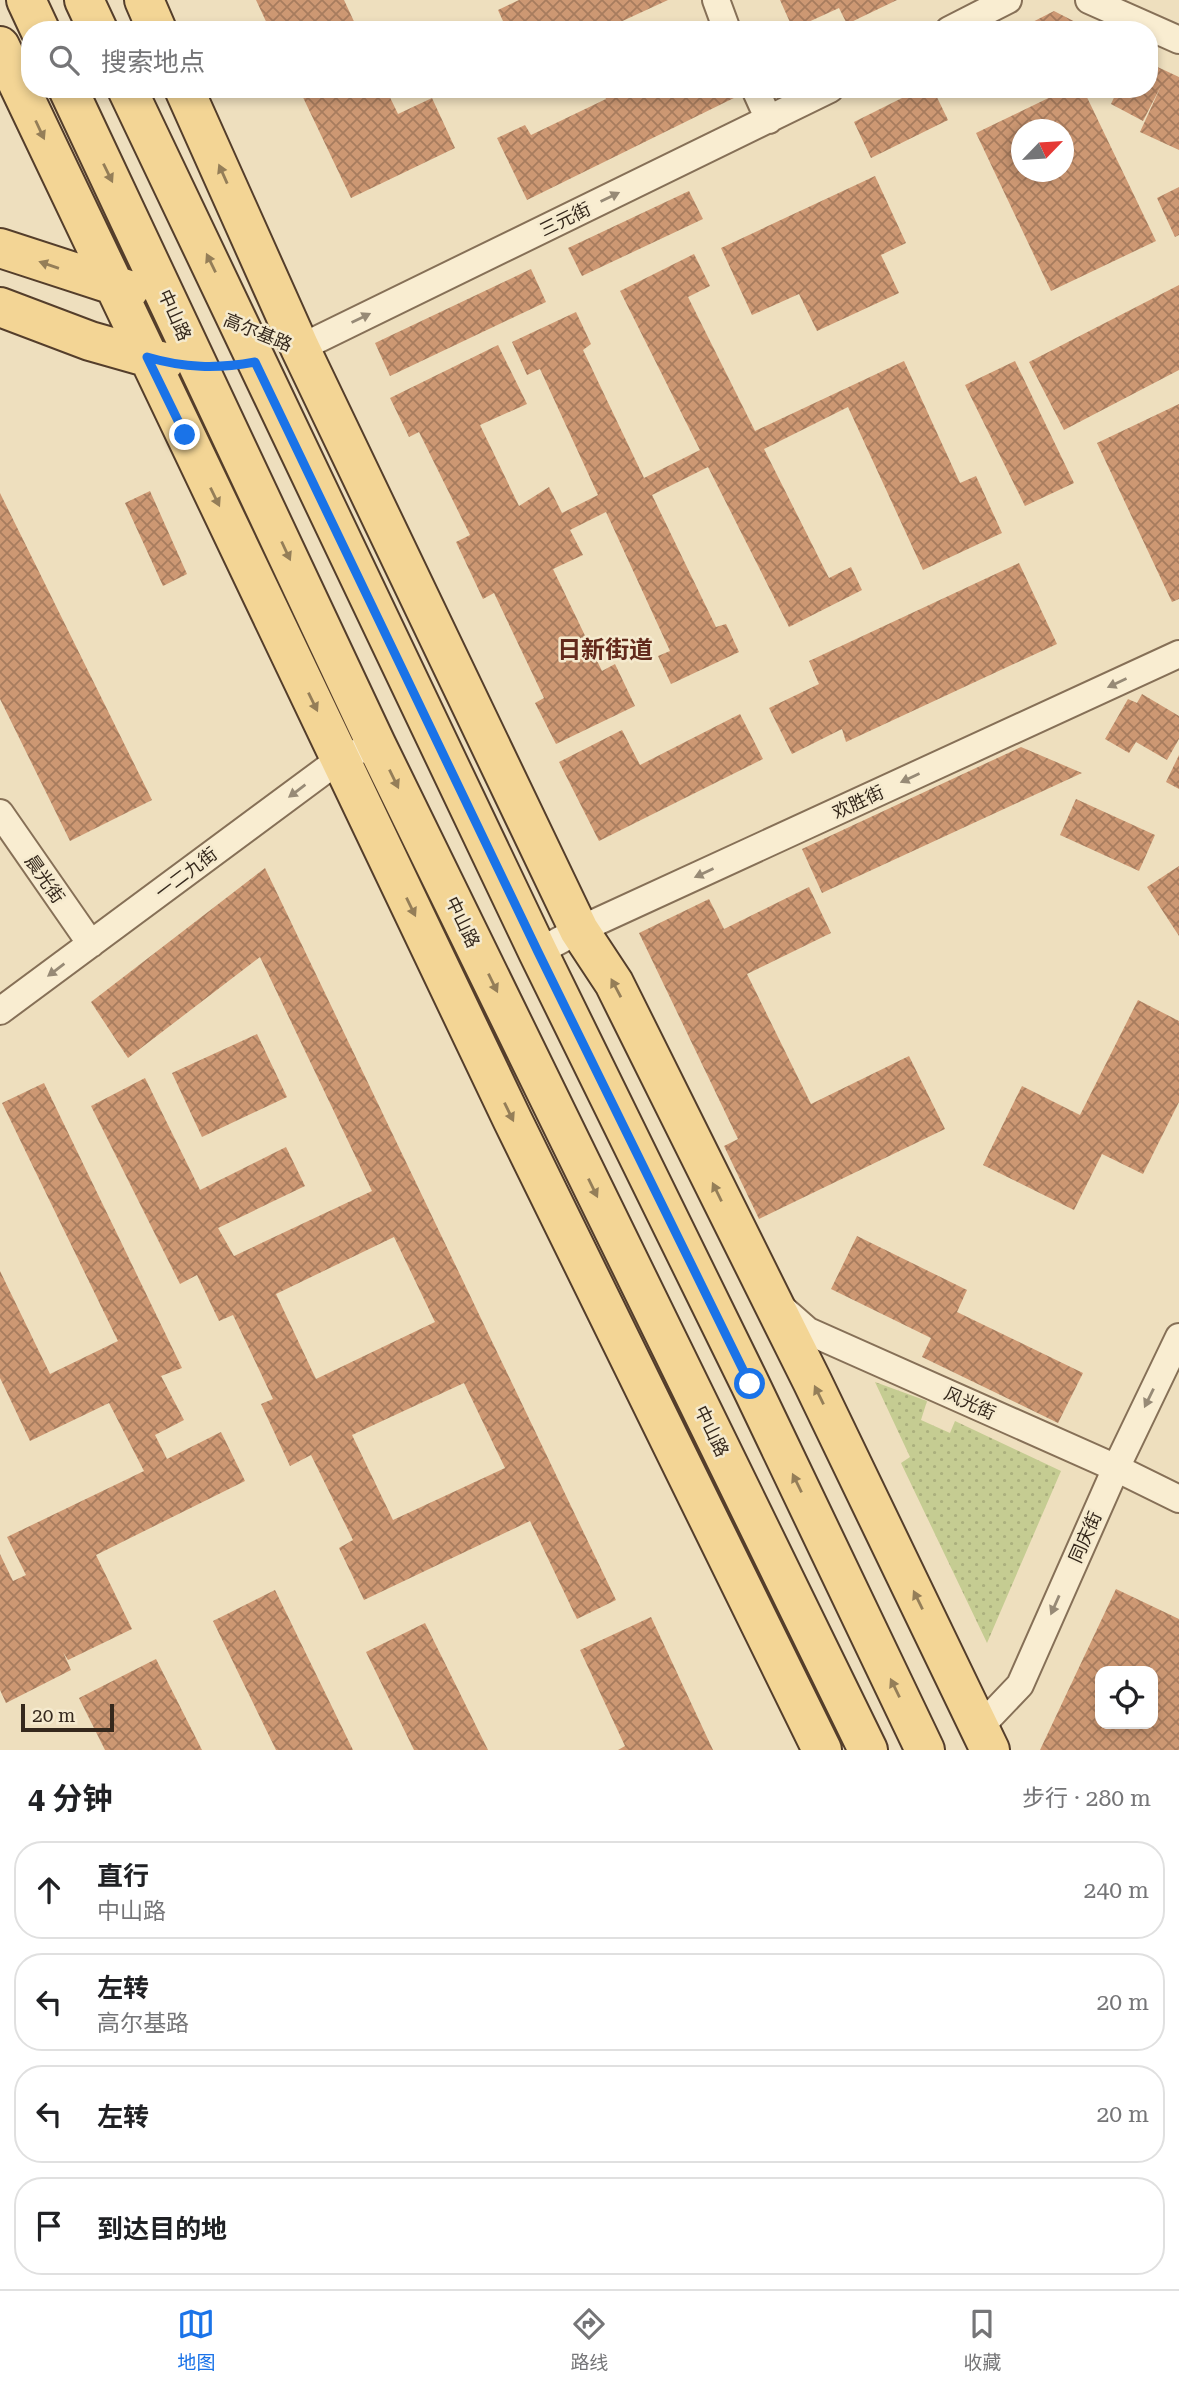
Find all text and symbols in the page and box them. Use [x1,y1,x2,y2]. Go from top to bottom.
search box [21,21,1158,98]
icon: search [45,41,83,79]
text: 搜索地点 [101,47,205,77]
north arrow [1011,119,1074,182]
one-way arrow [34,120,45,140]
one-way arrow [103,163,114,183]
one-way arrow [217,164,229,184]
one-way arrow [600,192,620,203]
street label: 三元街 [536,198,594,240]
one-way arrow [205,252,216,273]
one-way arrow [39,259,60,270]
street label: 中山路 [154,286,196,344]
street label: 高尔基路 [221,309,295,355]
one-way arrow [351,313,371,324]
route end [169,419,200,450]
one-way arrow [209,487,220,507]
one-way arrow [280,541,292,561]
district label: 日新街道 [557,636,653,664]
one-way arrow [1107,677,1127,689]
one-way arrow [307,692,319,712]
one-way arrow [388,769,399,789]
one-way arrow [900,772,920,784]
street label: 欢胜街 [829,781,887,823]
one-way arrow [288,784,306,798]
street label: 一二九街 [151,843,221,903]
street label: 晨光街 [21,851,69,907]
one-way arrow [693,868,714,879]
street label: 中山路 [442,893,484,951]
one-way arrow [405,897,417,917]
one-way arrow [46,963,65,977]
one-way arrow [488,973,499,993]
one-way arrow [610,978,622,998]
one-way arrow [503,1102,515,1122]
one-way arrow [588,1178,599,1198]
one-way arrow [712,1182,723,1202]
route start [734,1368,765,1399]
street label: 风光街 [941,1382,999,1424]
one-way arrow [813,1385,825,1405]
one-way arrow [1144,1388,1155,1408]
street label: 中山路 [691,1402,733,1460]
one-way arrow [791,1473,803,1493]
street label: 同庆街 [1064,1508,1106,1566]
one-way arrow [912,1590,923,1610]
one-way arrow [1049,1595,1060,1616]
map controls [1095,1666,1158,1729]
button: locate [1095,1666,1158,1729]
one-way arrow [890,1678,901,1699]
scale bar [21,1701,114,1733]
text: 20 m [32,1704,75,1727]
text: 4 分钟 [28,1781,112,1816]
text: 步行 · 280 m [1022,1785,1151,1812]
text: 直行 [97,1861,149,1891]
icon: ahead [30,1871,68,1909]
text: 240 m [1084,1877,1149,1904]
text: 中山路 [97,1898,166,1925]
text: 左转 [97,1973,149,2003]
icon: left [30,1983,68,2021]
text: 20 m [1096,1989,1149,2016]
text: 高尔基路 [97,2010,189,2037]
icon: left [30,2095,68,2133]
text: 20 m [1096,2101,1149,2128]
text: 左转 [97,2102,149,2132]
icon: arrive [30,2207,68,2245]
text: 到达目的地 [97,2214,227,2244]
tab: 地图 [177,2305,216,2374]
tab: 路线 [570,2305,609,2374]
tab: 收藏 [963,2305,1002,2374]

